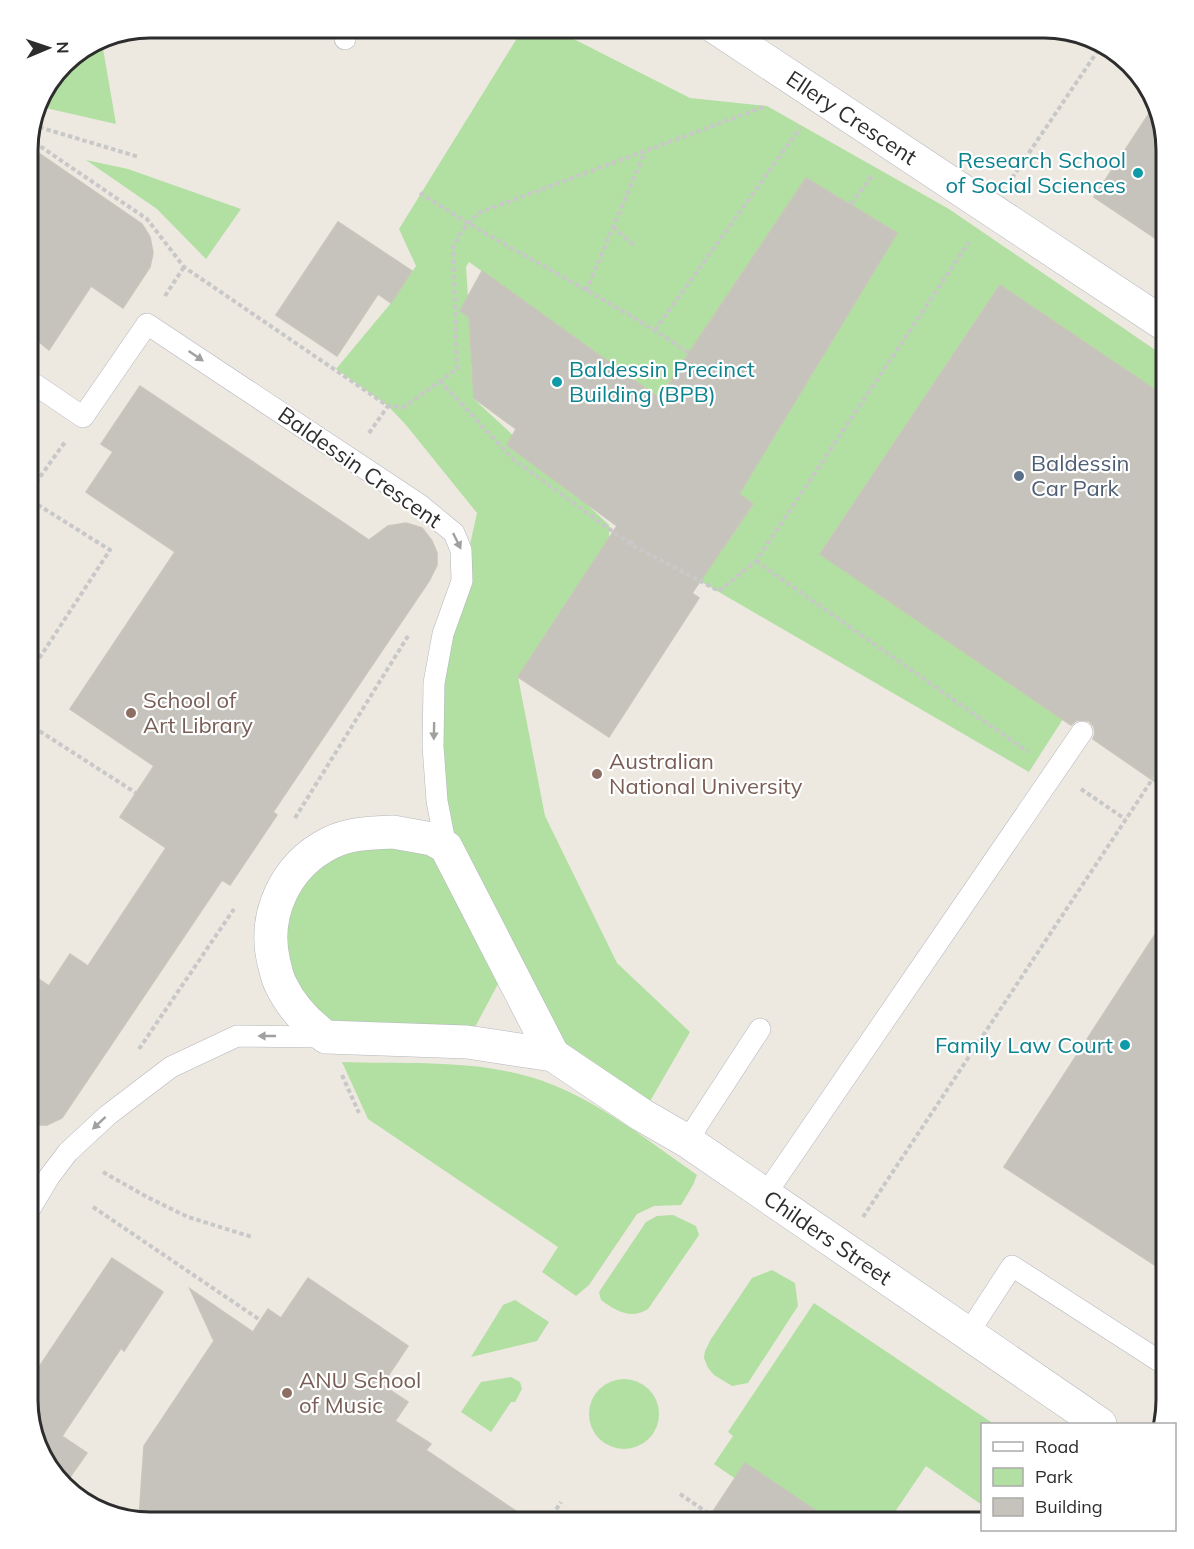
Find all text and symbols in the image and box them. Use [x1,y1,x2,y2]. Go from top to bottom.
north arrow [18,18,78,78]
text: N [53,41,73,54]
street label: Ellery Crescent [781,64,923,171]
place label: Research School of Social Sciences [946,146,1126,199]
marker: Research School of Social Sciences [1131,166,1145,180]
one-way arrow [188,350,204,361]
place label: Baldessin Precinct Building (BPB) [569,355,755,408]
marker: Baldessin Precinct Building (BPB) [550,375,564,389]
street label: Baldessin Crescent [273,400,447,534]
place label: Baldessin Car Park [1031,449,1130,502]
marker: Baldessin Car Park [1012,469,1026,483]
one-way arrow [451,532,461,550]
place label: School of Art Library [143,686,253,739]
marker: School of Art Library [124,706,138,720]
one-way arrow [429,721,438,740]
place label: Australian National University [609,747,803,800]
marker: Australian National University [590,767,604,781]
one-way arrow [258,1031,277,1041]
place label: Family Law Court [935,1031,1113,1059]
marker: Family Law Court [1118,1038,1132,1052]
one-way arrow [92,1116,106,1130]
street label: Childers Street [758,1184,897,1291]
place label: ANU School of Music [299,1366,421,1419]
marker: ANU School of Music [280,1386,294,1400]
legend [981,1423,1176,1531]
text: Road [1035,1435,1079,1458]
text: Park [1035,1465,1074,1488]
text: Building [1035,1495,1103,1518]

